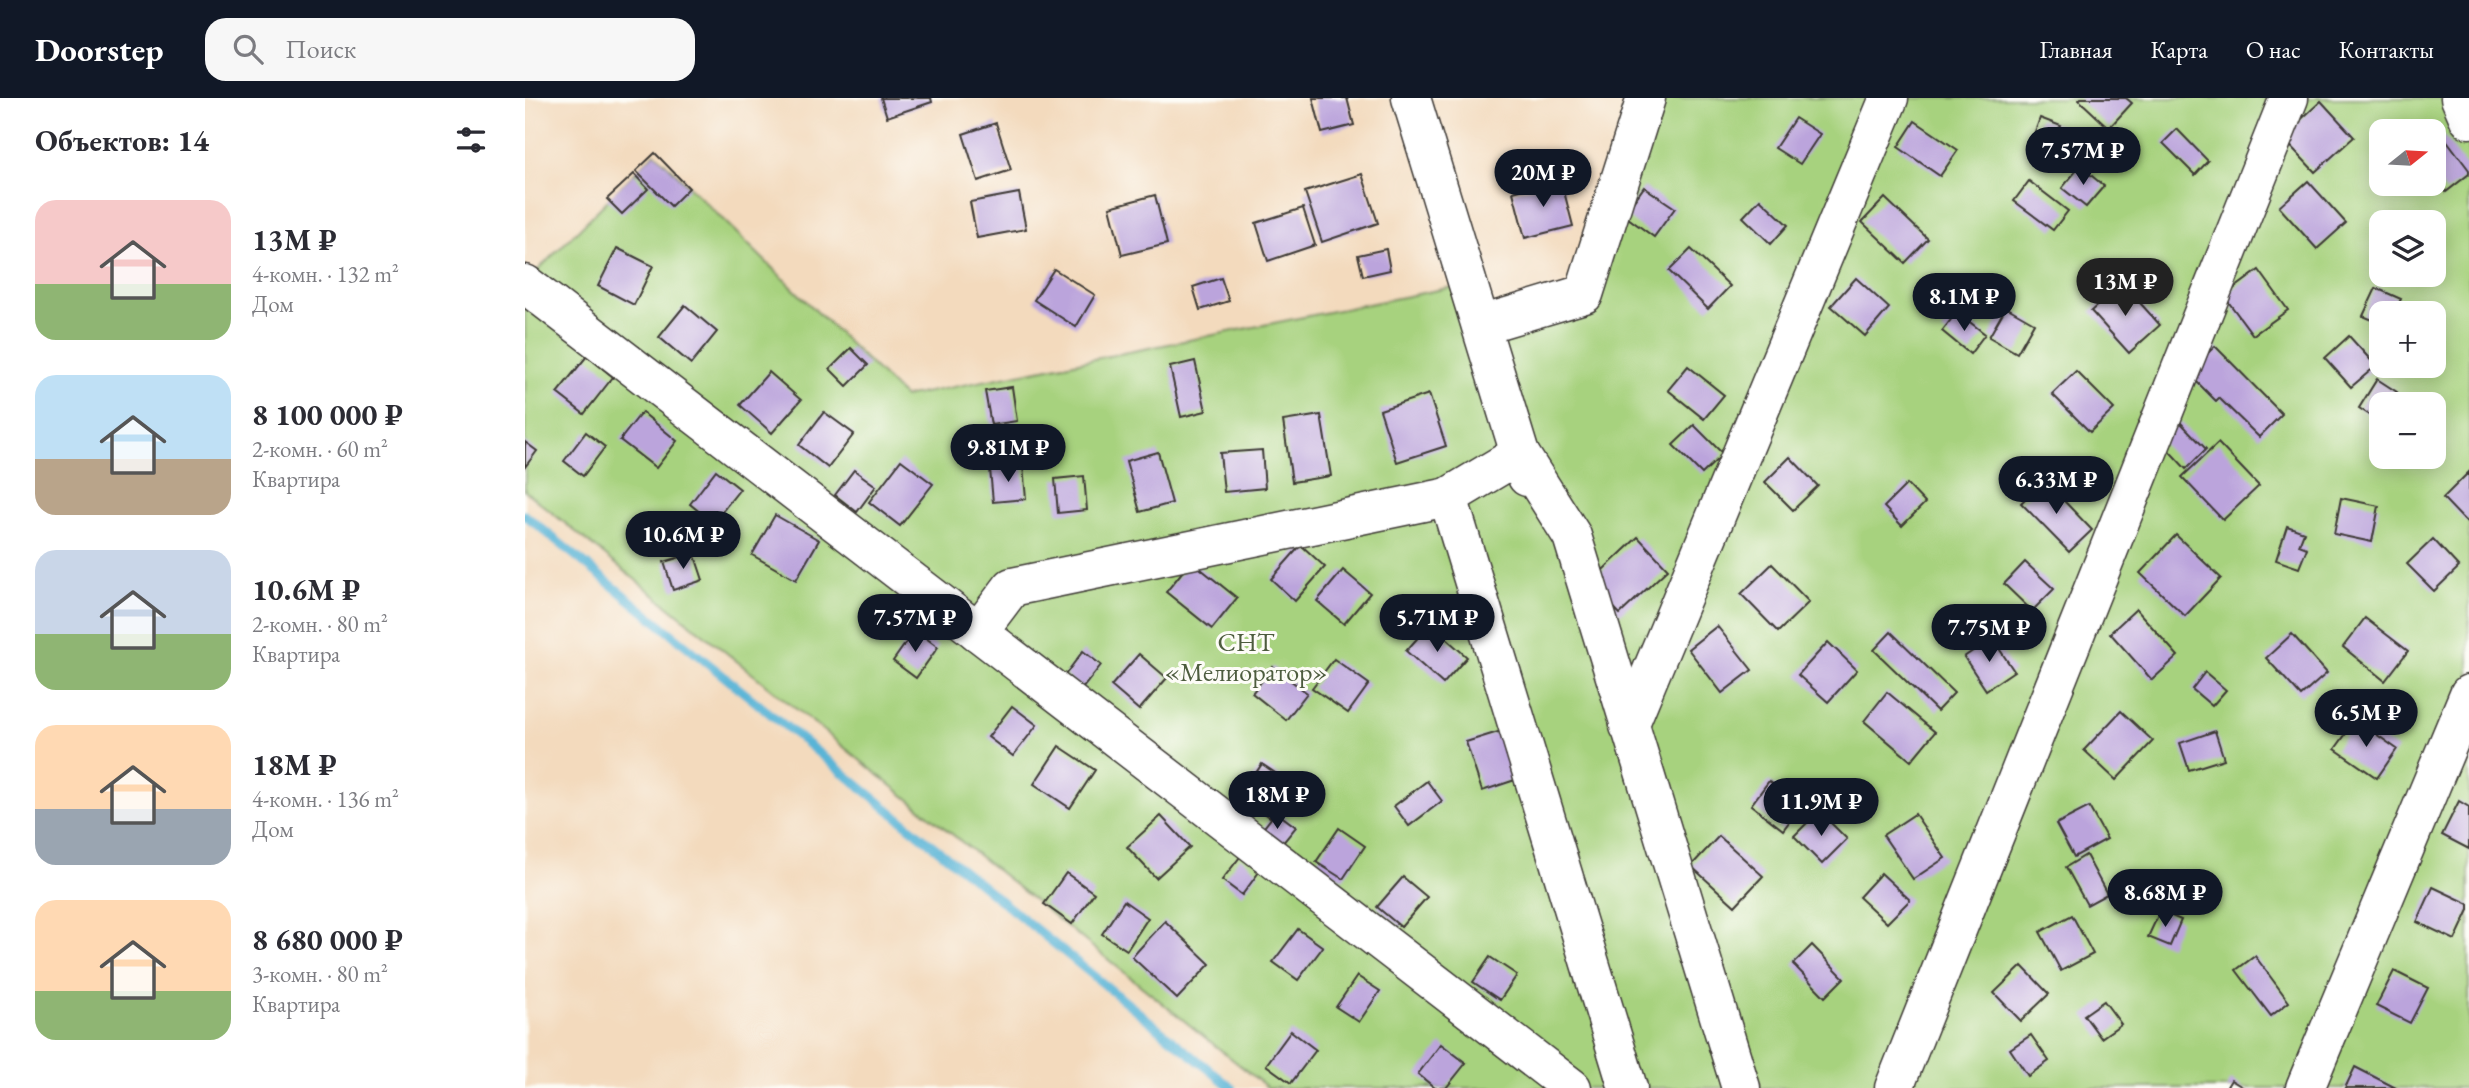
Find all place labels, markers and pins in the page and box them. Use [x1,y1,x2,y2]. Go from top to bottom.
pin: 7.57M ₽ [2018,127,2148,187]
pin: 20M ₽ [1494,150,1592,209]
pin: 13M ₽ [2076,258,2174,318]
pin: 8.1M ₽ [1907,274,2021,333]
pin: 9.81M ₽ [943,424,1073,484]
pin: 6.33M ₽ [1991,456,2121,516]
pin: 10.6M ₽ [618,512,748,571]
pin: 7.57M ₽ [850,594,980,654]
pin: 5.71M ₽ [1372,594,1502,654]
pin: 7.75M ₽ [1924,604,2054,664]
pin: 6.5M ₽ [2309,690,2423,749]
pin: 18M ₽ [1228,772,1326,831]
pin: 11.9M ₽ [1756,778,1886,838]
pin: 8.68M ₽ [2100,870,2230,929]

